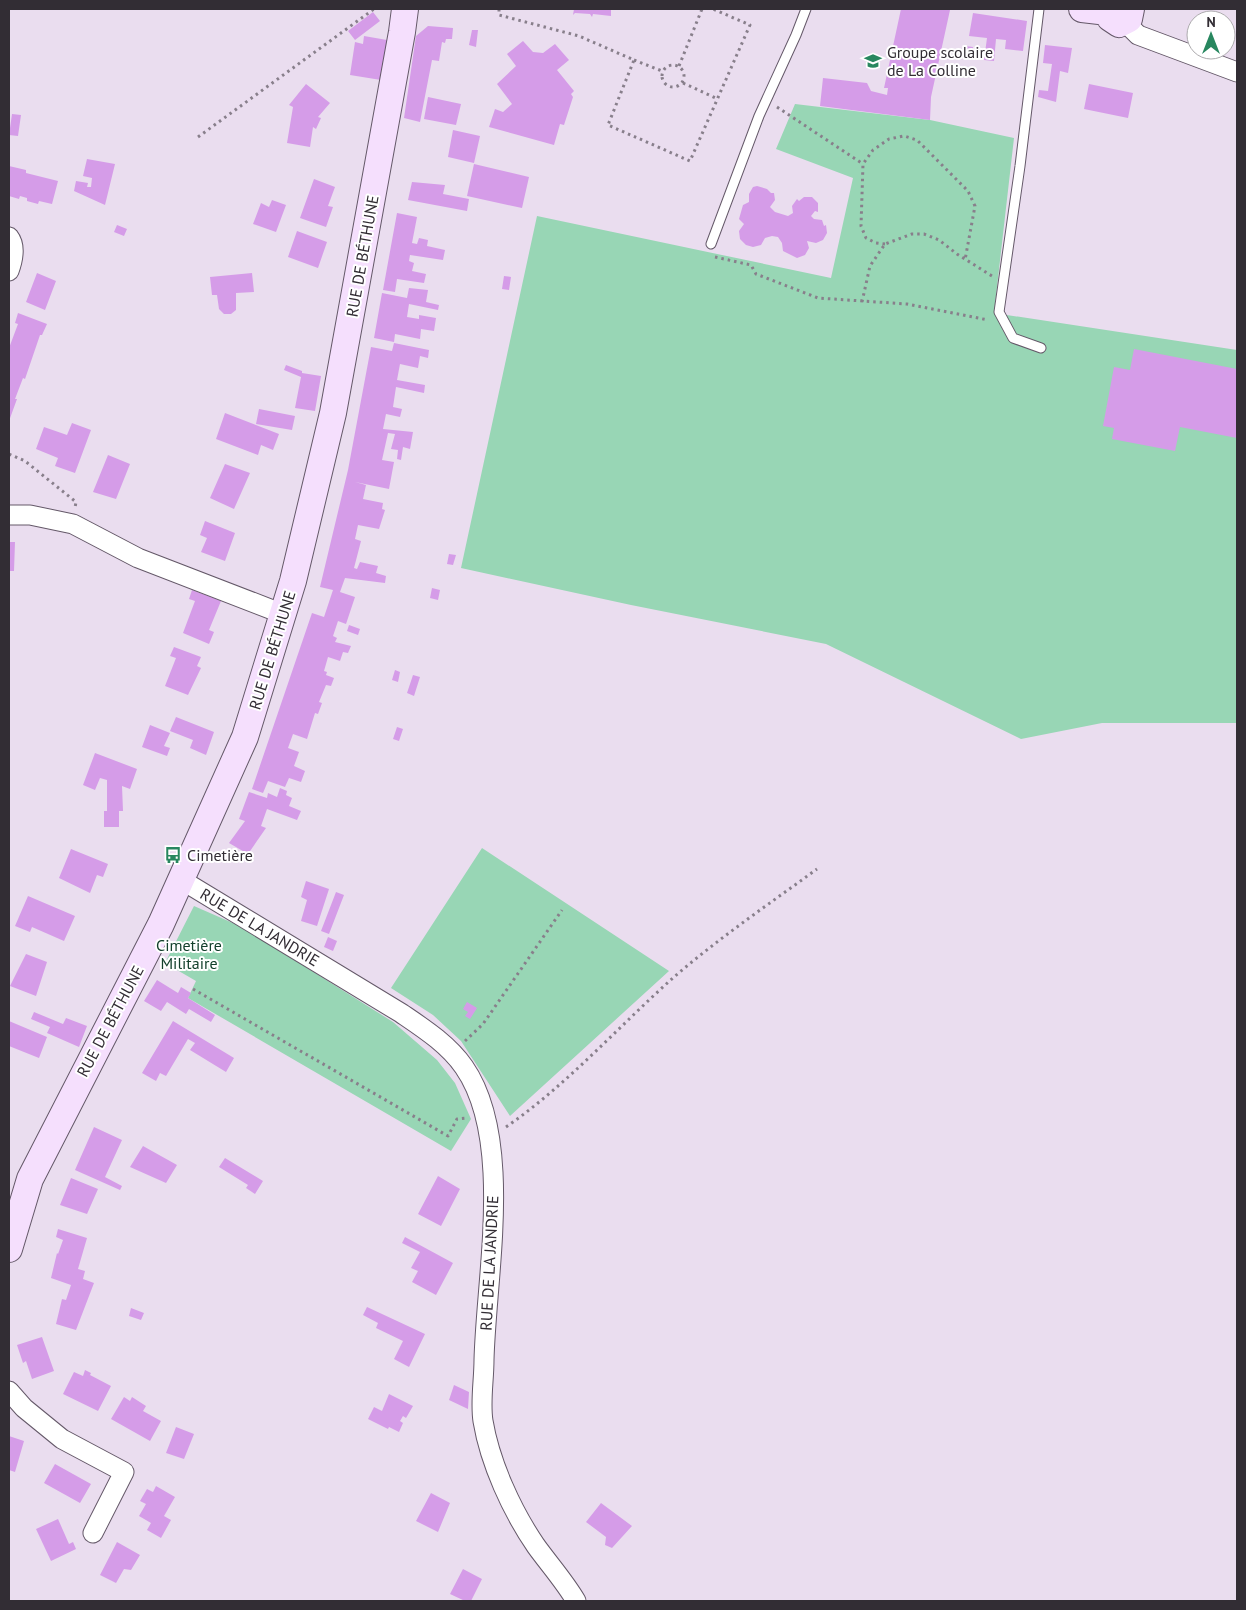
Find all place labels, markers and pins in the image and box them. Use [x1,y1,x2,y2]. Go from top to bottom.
place label: Groupe scolaire de La Colline [887,42,993,80]
school or university icon: Groupe scolaire de La Colline [863,51,883,71]
bus stop icon: Cimetière [163,845,183,865]
place label: Cimetière [187,845,253,865]

